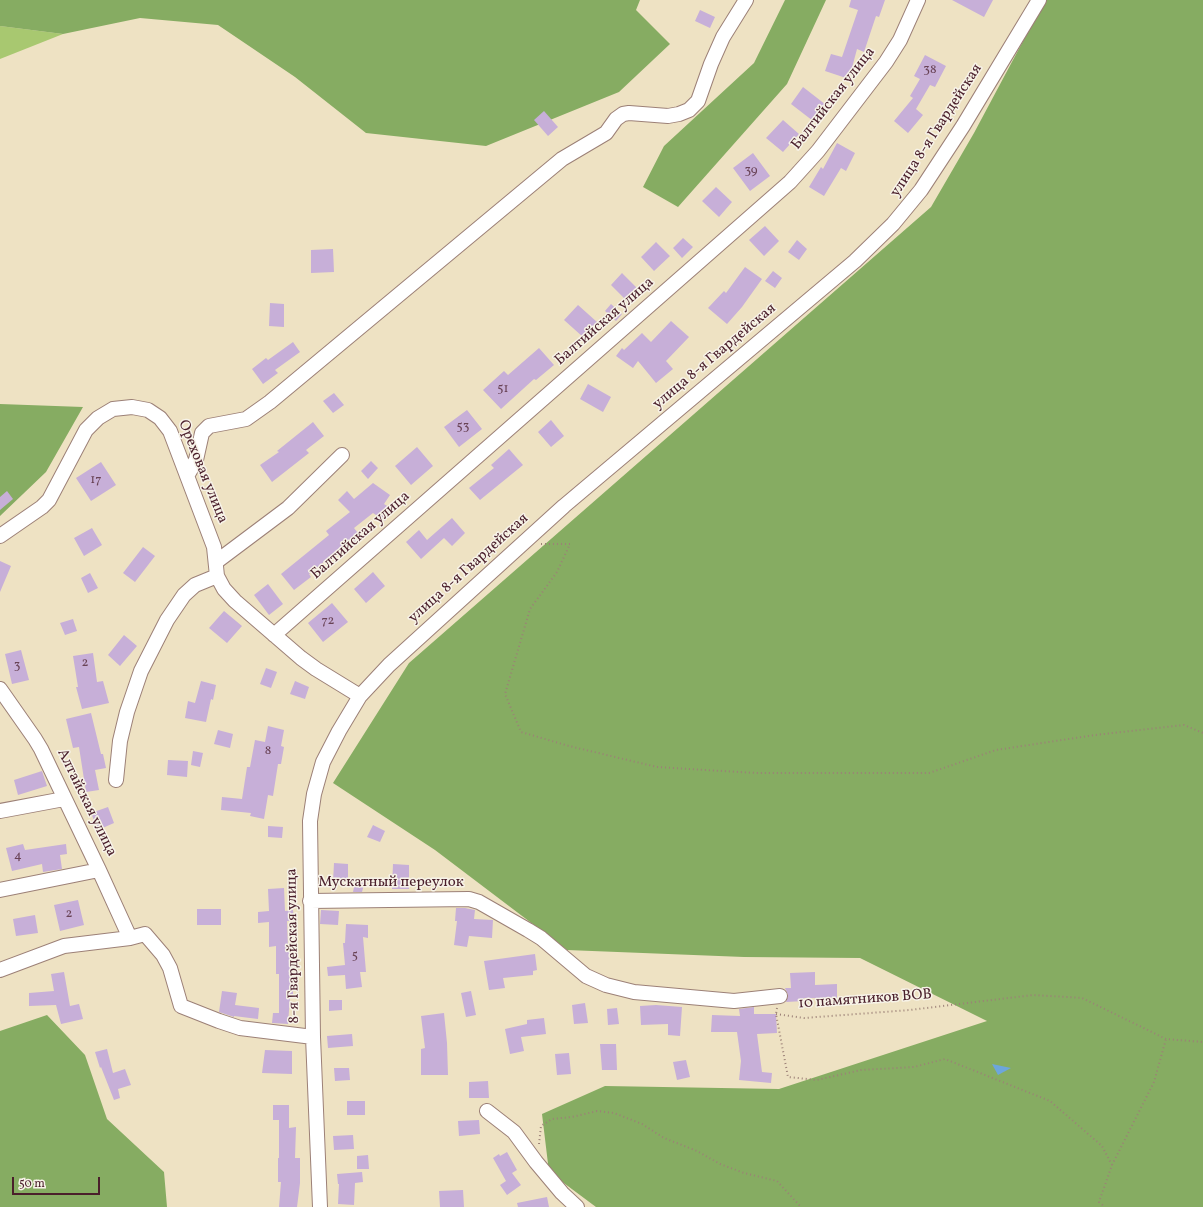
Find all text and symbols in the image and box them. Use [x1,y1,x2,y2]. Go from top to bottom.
street label: Балтийская улица [788,44,880,154]
street label: улица 8-я Гвардейская [887,61,987,201]
house number: 38 [923,63,937,79]
house number: 39 [744,164,758,180]
street label: Балтийская улица [552,274,658,370]
street label: улица 8-я Гвардейская [650,300,780,414]
house number: 51 [497,382,509,398]
street label: Ореховая улица [173,418,231,526]
house number: 53 [457,420,469,436]
house number: 17 [90,473,102,489]
street label: Балтийская улица [308,488,414,584]
street label: улица 8-я Гвардейская [405,510,533,628]
house number: 72 [321,614,335,630]
house number: 2 [82,656,88,672]
house number: 3 [14,659,20,675]
house number: 8 [265,744,271,760]
street label: Алтайская улица [52,746,120,860]
house number: 4 [14,849,22,865]
street label: 8-я Гвардейская улица [284,868,304,1024]
street label: Мускатный переулок [318,874,464,892]
house number: 2 [66,907,72,923]
house number: 5 [352,949,358,965]
street label: 10 памятников ВОВ [798,986,932,1014]
scale bar [14,1169,102,1195]
text: 50 m [19,1176,45,1192]

